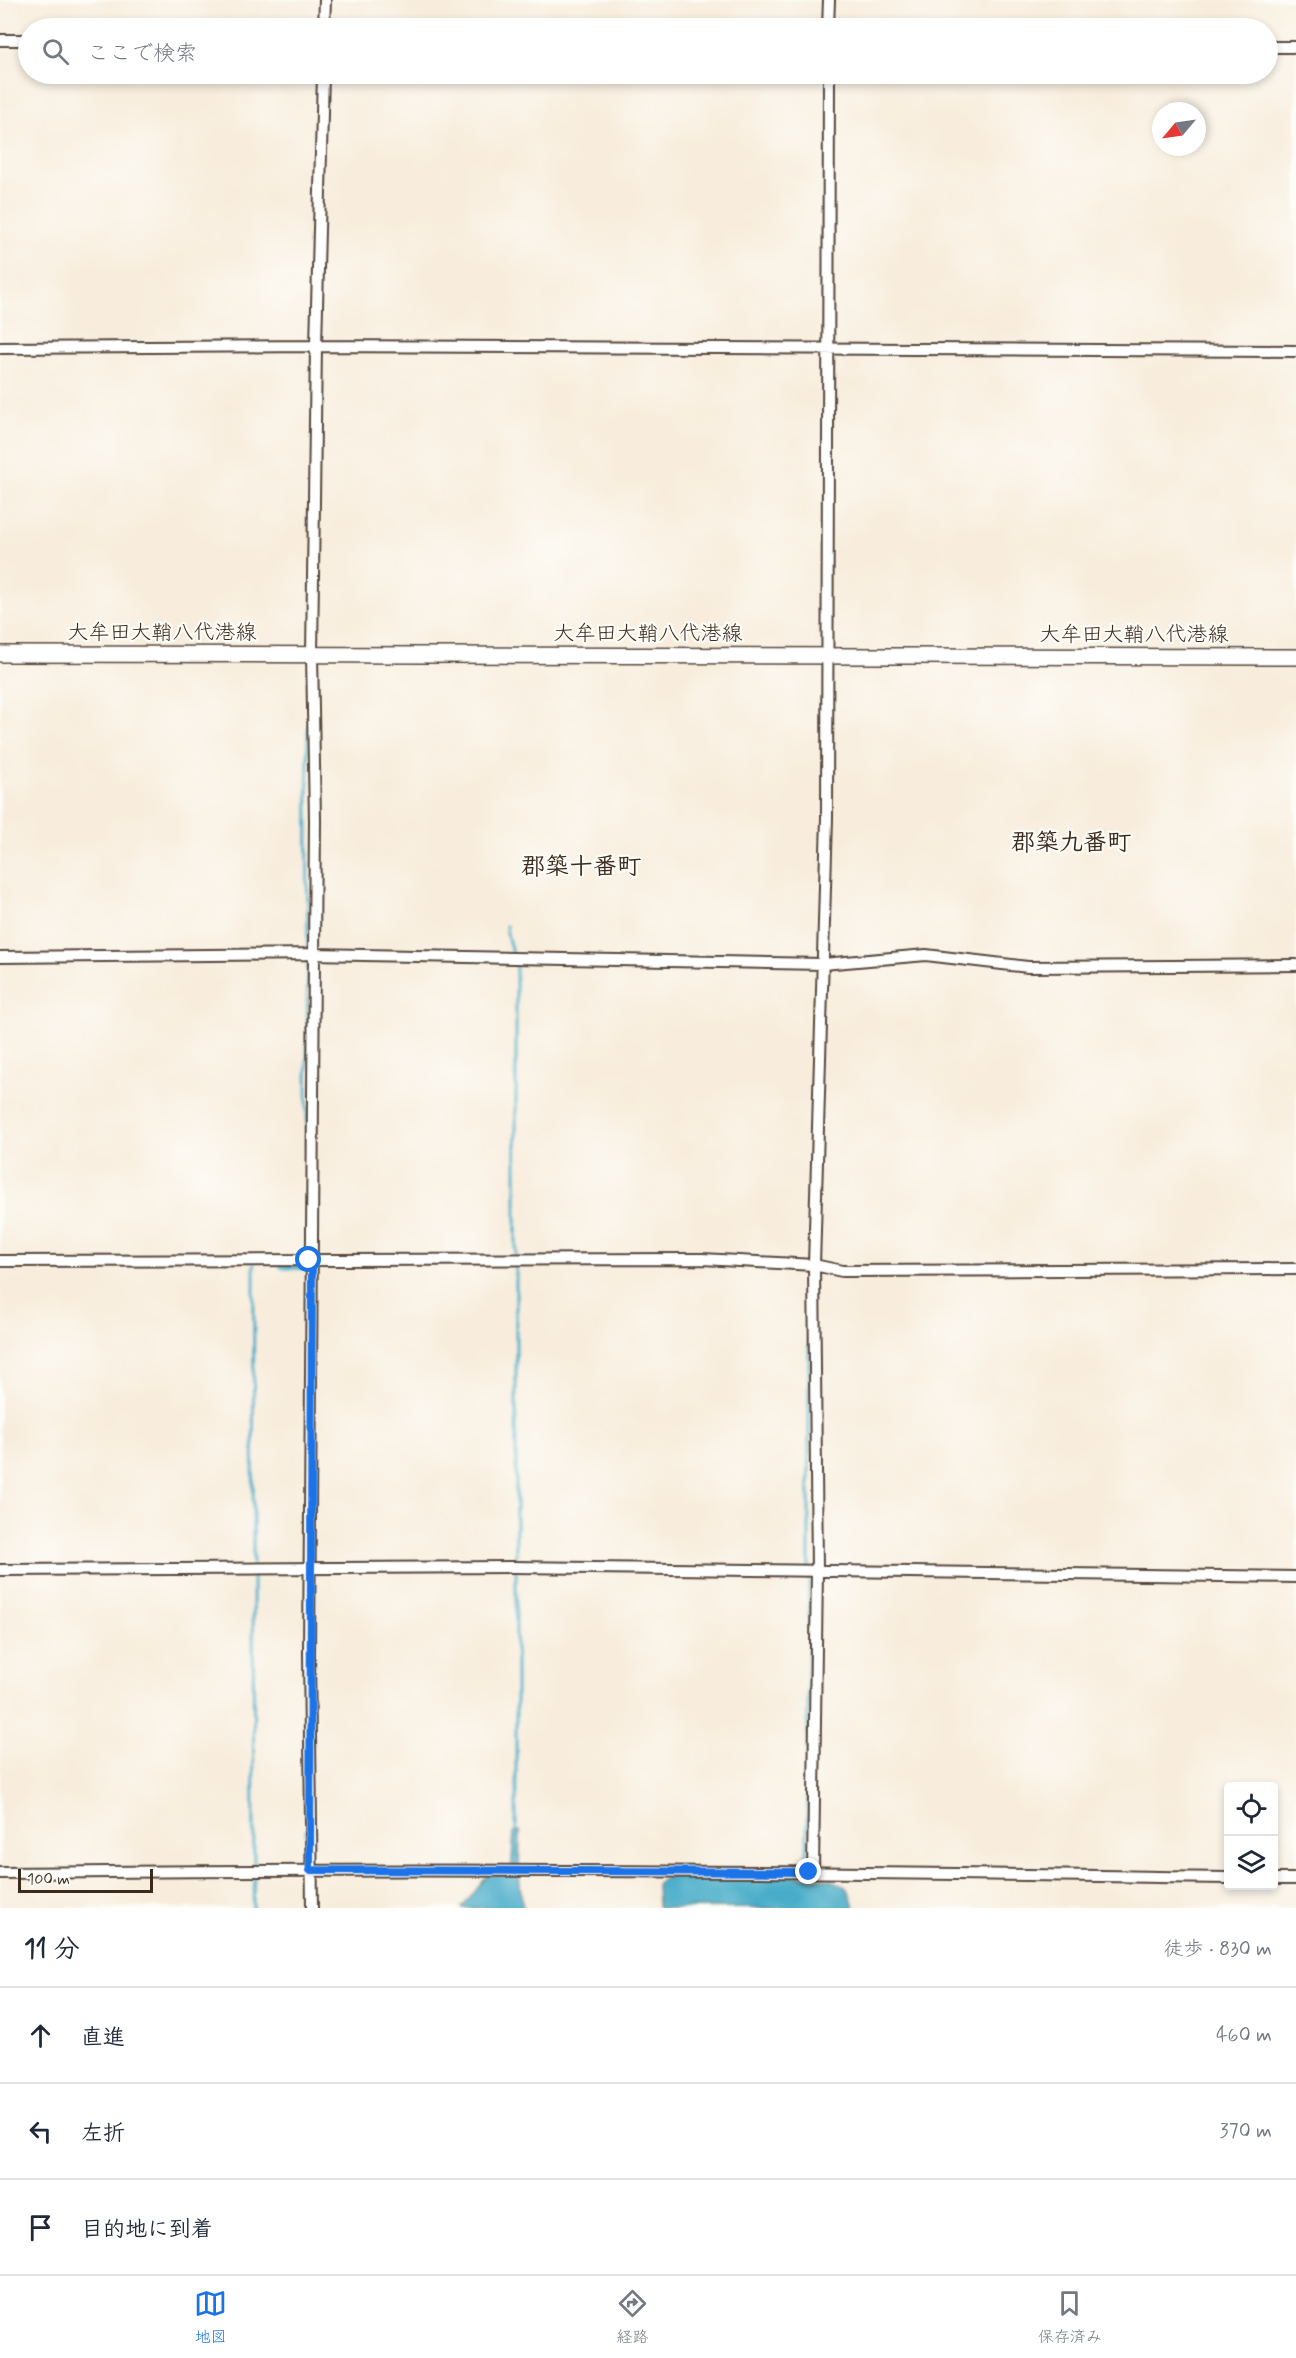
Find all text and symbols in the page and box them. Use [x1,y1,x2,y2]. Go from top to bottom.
search box [18,18,1278,84]
icon: search [39,35,72,68]
text: ここで検索 [87,40,197,68]
north arrow [1152,102,1206,156]
street label: 大牟田大鞘八代港線 [68,619,257,647]
street label: 大牟田大鞘八代港線 [554,620,743,648]
street label: 大牟田大鞘八代港線 [1040,621,1229,649]
district label: 郡築九番町 [1011,828,1131,859]
district label: 郡築十番町 [521,852,641,883]
route start [295,1246,321,1272]
map controls [1224,1782,1278,1890]
button: locate [1224,1782,1278,1836]
button: layers [1224,1836,1278,1890]
route end [795,1858,821,1884]
scale bar [18,1866,153,1894]
text: 100 m [27,1869,70,1890]
text: 11 分 [24,1933,80,1967]
text: 徒歩 · 830 m [1164,1936,1272,1963]
icon: ahead [24,2019,57,2052]
text: 460 m [1216,2022,1272,2049]
text: 直進 [81,2024,125,2052]
icon: left [24,2115,57,2148]
text: 370 m [1220,2118,1272,2145]
text: 左折 [81,2120,125,2148]
icon: arrive [24,2211,57,2244]
text: 目的地に到着 [81,2216,213,2244]
tab: 地図 [194,2287,227,2348]
tab: 経路 [616,2287,649,2348]
tab: 保存済み [1038,2287,1102,2348]

